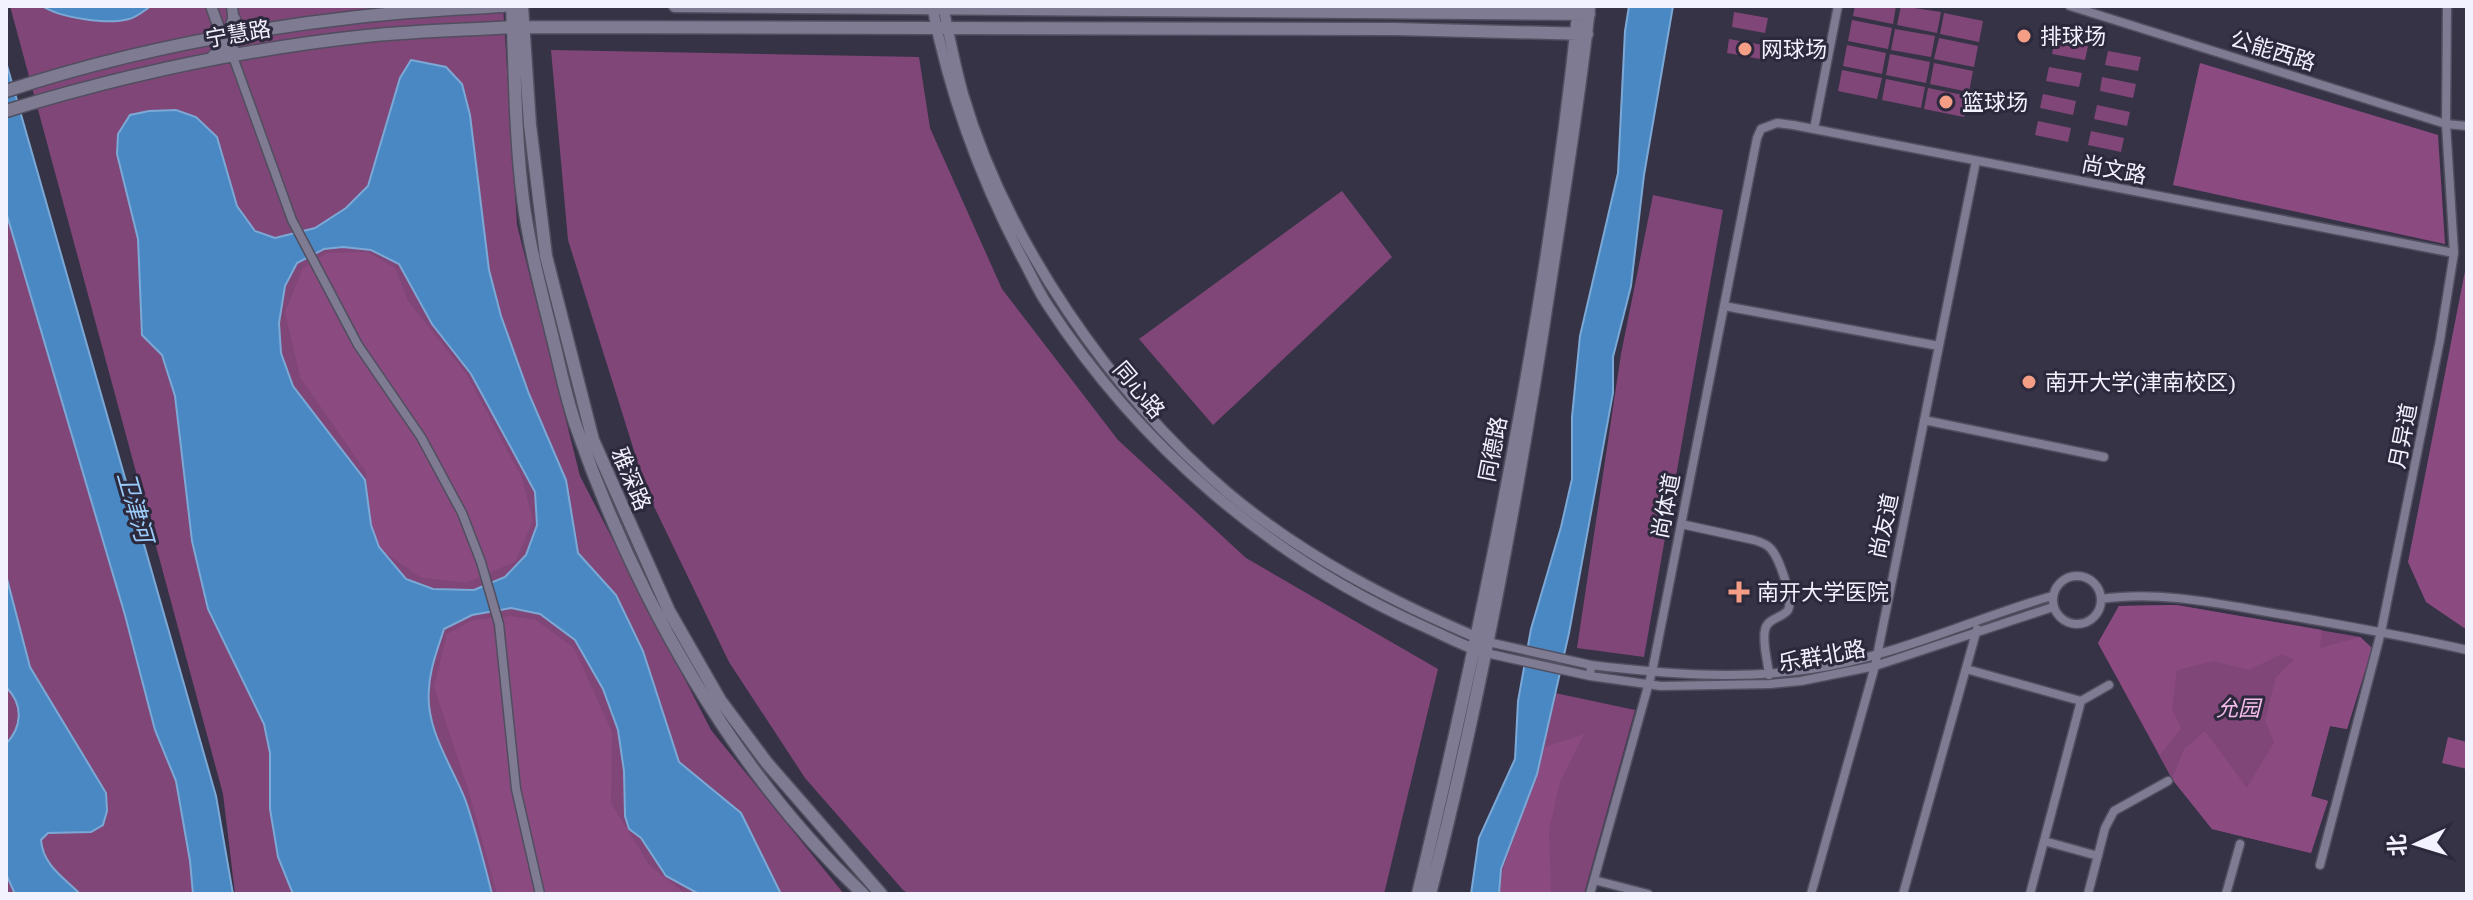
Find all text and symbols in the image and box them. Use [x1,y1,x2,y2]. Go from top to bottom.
street label: 宁慧路 [203,16,273,52]
place label: 排球场 [2040,24,2106,49]
street label: 公能西路 [2227,26,2319,76]
marker: 排球场 [2015,27,2033,45]
place label: 网球场 [1761,37,1827,62]
marker: 网球场 [1736,40,1754,58]
place label: 篮球场 [1962,90,2028,115]
marker: 篮球场 [1937,93,1955,111]
street label: 尚文路 [2079,151,2149,189]
street label: 同心路 [1108,357,1170,423]
place label: 南开大学(津南校区) [2045,370,2236,395]
marker: 南开大学(津南校区) [2020,373,2038,391]
street label: 月异道 [2384,401,2422,471]
street label: 同德路 [1474,414,1512,484]
street label: 雅深路 [607,444,655,514]
water label: 卫津河 [113,469,159,549]
street label: 尚体道 [1647,471,1685,541]
street label: 尚友道 [1865,491,1903,561]
place label: 南开大学医院 [1757,580,1889,605]
marker: 南开大学医院 [1728,581,1750,603]
street label: 乐群北路 [1776,636,1868,676]
park label: 允园 [2216,696,2263,721]
north arrow [2377,804,2457,884]
text: 北 [2384,834,2411,857]

